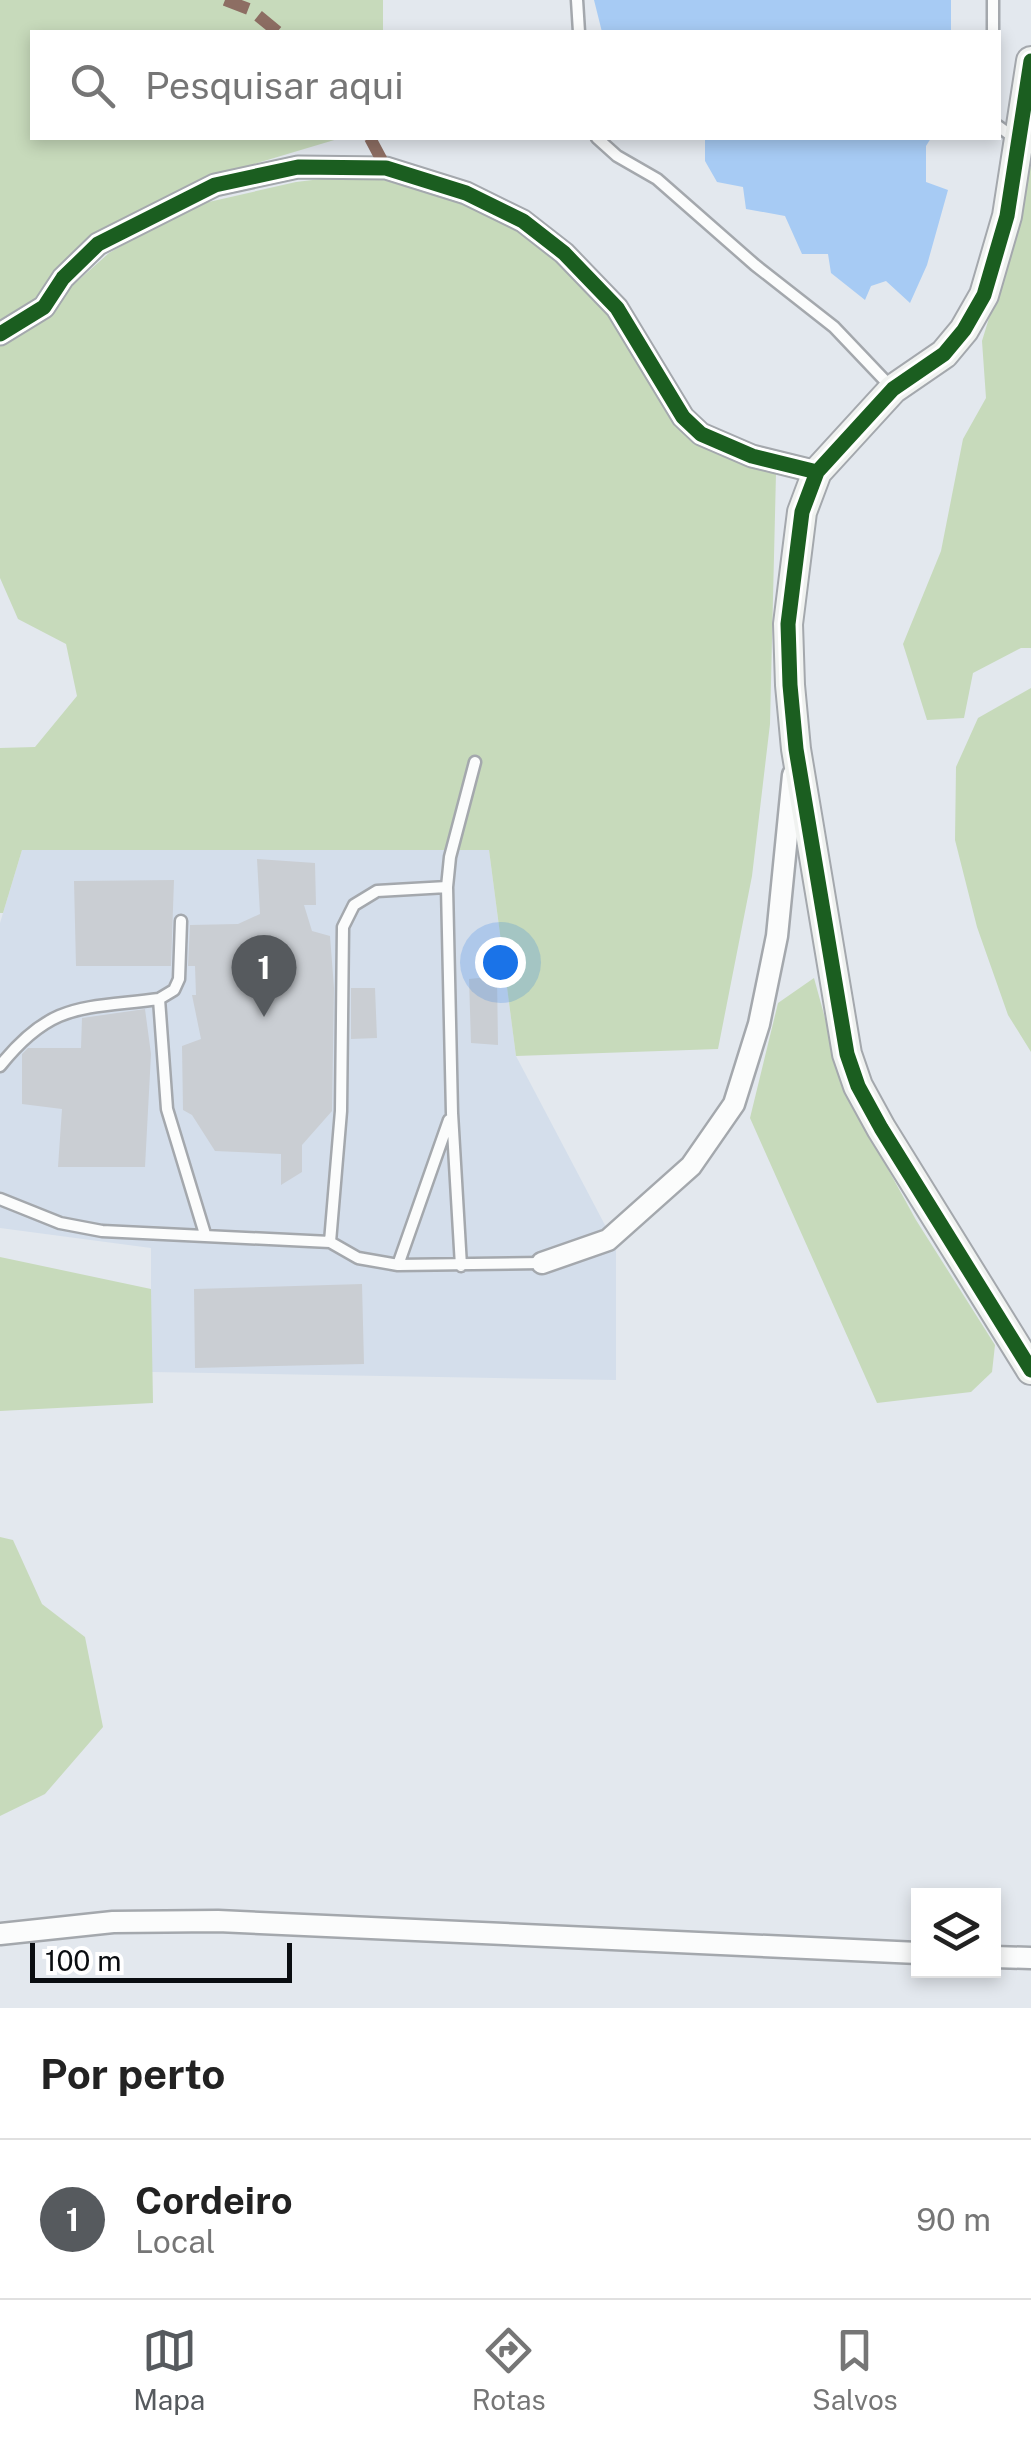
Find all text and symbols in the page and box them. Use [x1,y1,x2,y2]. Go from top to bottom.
search box [30,30,1001,140]
icon: search [65,58,120,113]
text: Pesquisar aqui [145,63,404,108]
pin: 1 [232,934,296,1017]
your location [475,937,526,988]
map controls [911,1888,1001,1978]
button: layers [911,1888,1001,1978]
scale bar [30,1938,292,1982]
text: 100 m [45,1944,122,1977]
text: Por perto [40,2049,225,2098]
text: Cordeiro [135,2178,293,2223]
text: 1 [66,2201,79,2238]
text: 90 m [916,2201,991,2238]
text: Local [135,2223,216,2260]
tab: Mapa [133,2323,205,2416]
tab: Rotas [472,2323,546,2416]
tab: Salvos [812,2323,898,2416]

